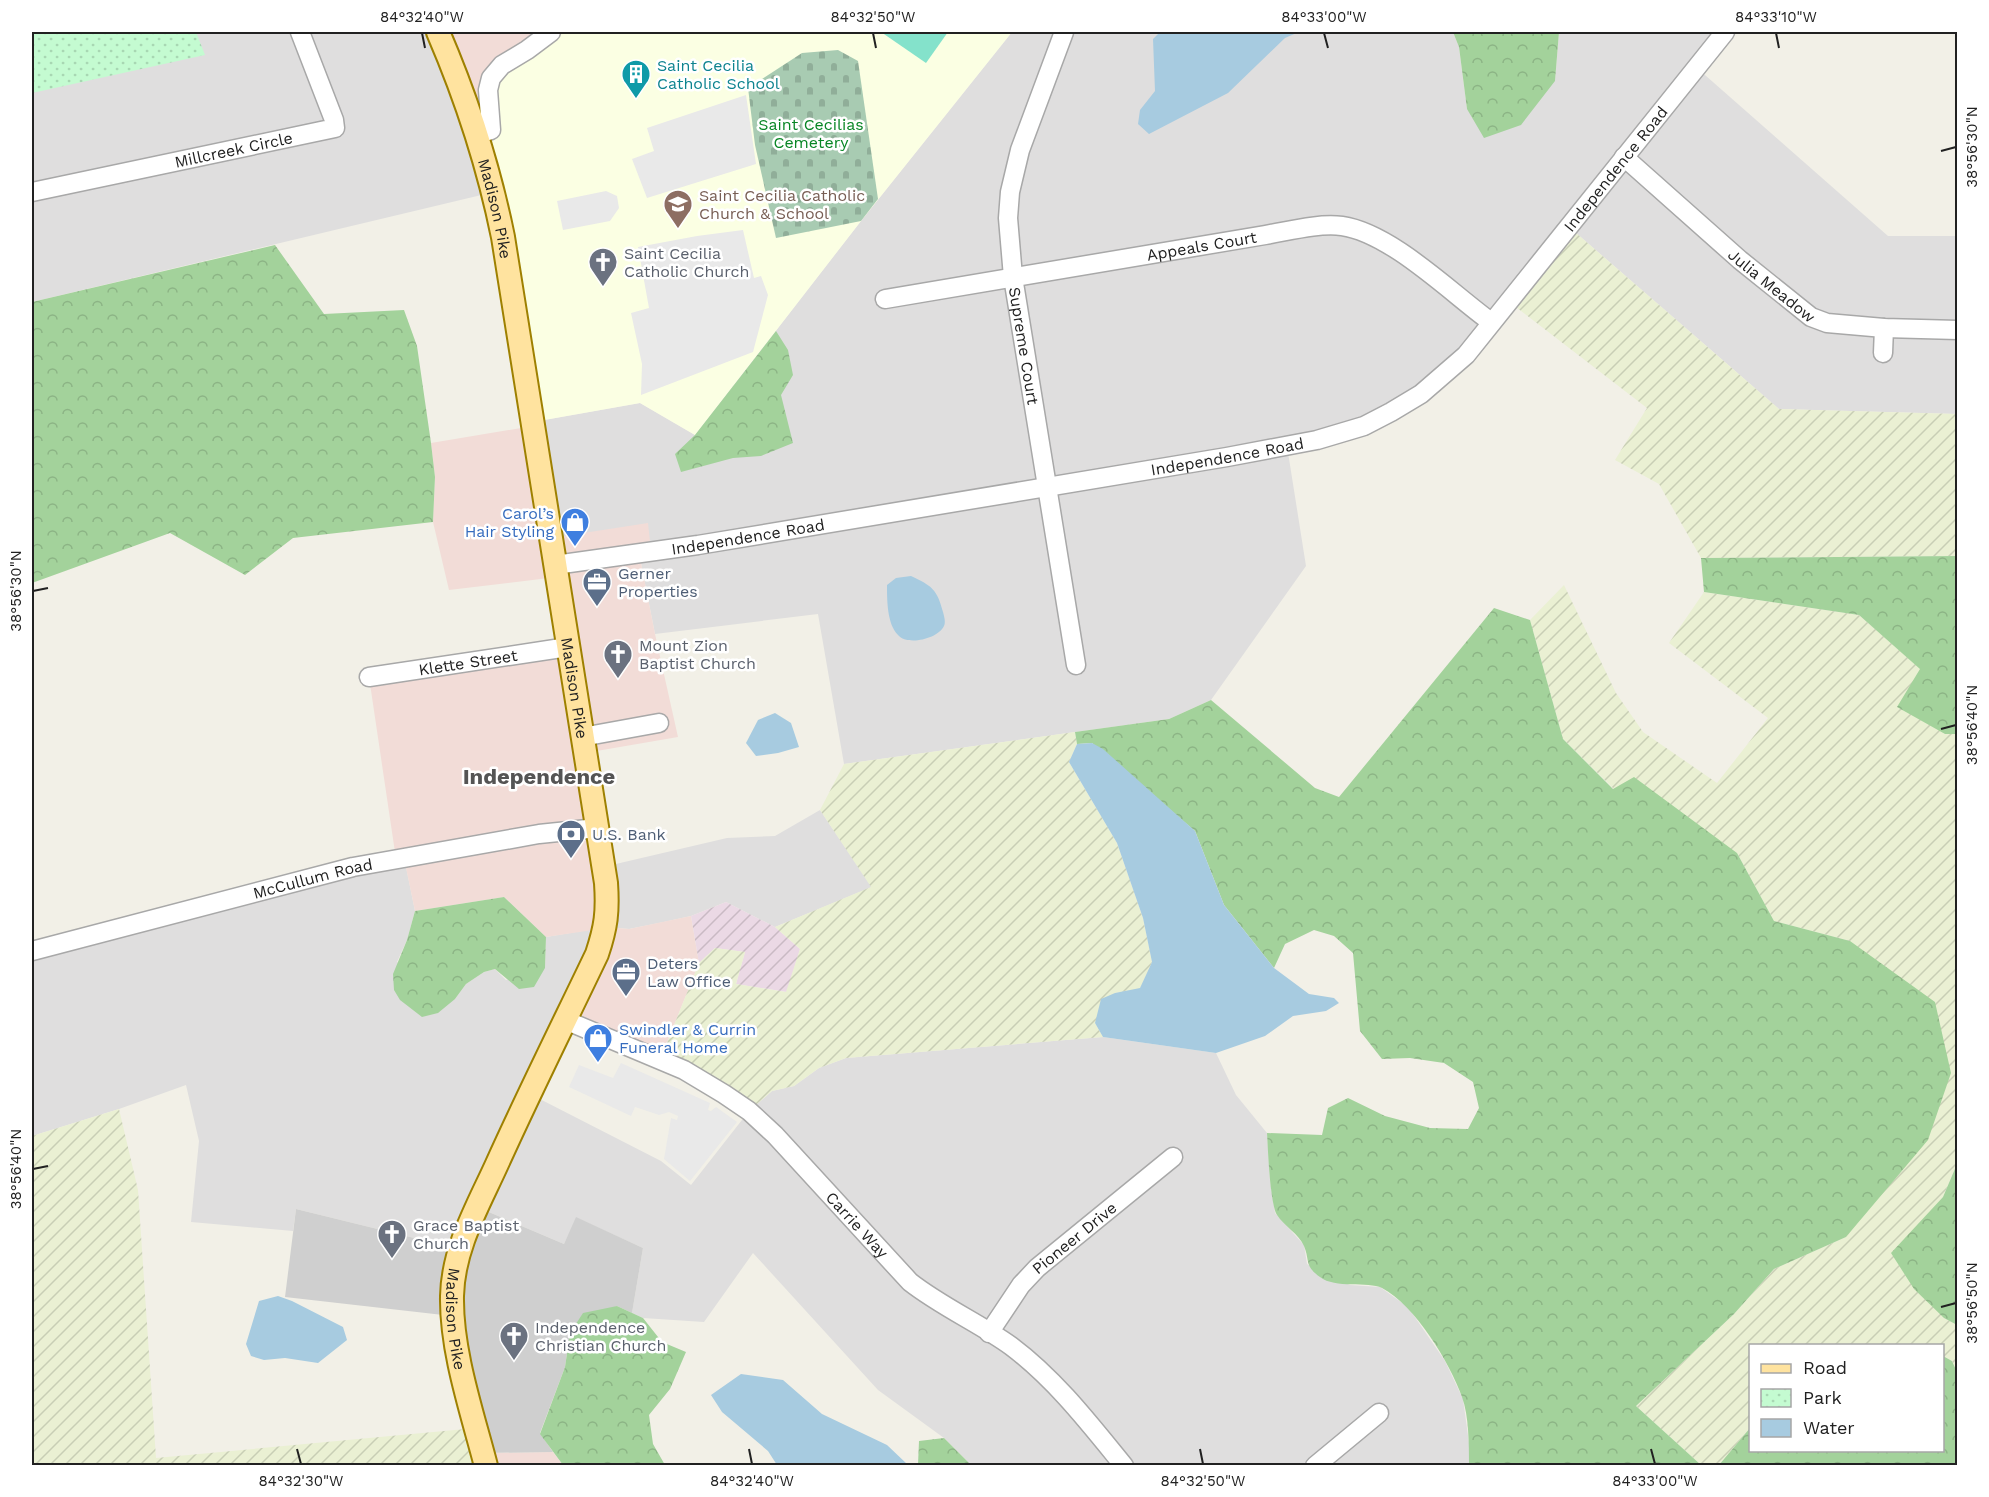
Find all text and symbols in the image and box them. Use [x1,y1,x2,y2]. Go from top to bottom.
text: 84°32'40"W [380,8,464,26]
text: 84°32'50"W [831,8,915,26]
text: 84°33'00"W [1281,8,1367,26]
text: 84°33'10"W [1735,8,1817,26]
place label: Saint Cecilia Catholic School [657,56,780,93]
building icon: Saint Cecilia Catholic School [620,58,652,100]
street label: Independence Road [1560,103,1672,235]
text: 38°56'30"N [1963,106,1981,188]
park label: Saint Cecilias Cemetery [758,115,864,152]
street label: Millcreek Circle [173,128,294,172]
street label: Madison Pike [474,156,515,260]
place label: Saint Cecilia Catholic Church & School [699,186,865,223]
school or university icon: Saint Cecilia Catholic Church & School [662,188,694,230]
street label: Appeals Court [1145,228,1258,265]
place label: Saint Cecilia Catholic Church [624,244,749,281]
street label: Julia Meadow [1724,245,1819,327]
church icon: Saint Cecilia Catholic Church [587,246,619,288]
street label: Supreme Court [1005,286,1043,406]
street label: Independence Road [1149,434,1305,480]
place label: Carol’s Hair Styling [465,504,554,541]
shop icon: Carol’s Hair Styling [559,506,591,548]
street label: Independence Road [670,515,826,559]
text: 38°56'30"N [7,550,25,632]
place label: Gerner Properties [618,564,698,601]
office icon: Gerner Properties [581,566,613,608]
street label: Madison Pike [557,636,592,740]
place label: Mount Zion Baptist Church [639,636,756,673]
church icon: Mount Zion Baptist Church [602,638,634,680]
street label: Klette Street [417,646,519,679]
text: 38°56'40"N [1963,685,1981,765]
district label: Independence [463,764,615,789]
bank icon: U.S. Bank [555,818,587,860]
place label: U.S. Bank [592,825,666,844]
street label: McCullum Road [251,855,374,903]
place label: Deters Law Office [647,954,731,991]
office icon: Deters Law Office [610,956,642,998]
place label: Swindler & Currin Funeral Home [619,1020,756,1057]
shop icon: Swindler & Currin Funeral Home [582,1022,614,1064]
text: 38°56'40"N [7,1129,25,1209]
street label: Carrie Way [822,1188,893,1263]
street label: Pioneer Drive [1028,1198,1121,1278]
place label: Grace Baptist Church [413,1216,519,1253]
church icon: Grace Baptist Church [376,1218,408,1260]
text: 38°56'50"N [1963,1262,1981,1344]
street label: Madison Pike [442,1266,469,1372]
place label: Independence Christian Church [535,1318,666,1355]
church icon: Independence Christian Church [498,1320,530,1362]
legend [1749,1344,1944,1452]
text: Road [1803,1357,1847,1378]
text: Park [1803,1387,1842,1408]
text: Water [1803,1417,1855,1438]
text: 84°32'30"W [259,1472,343,1490]
text: 84°32'40"W [710,1472,794,1490]
text: 84°32'50"W [1161,1472,1245,1490]
text: 84°33'00"W [1612,1472,1698,1490]

